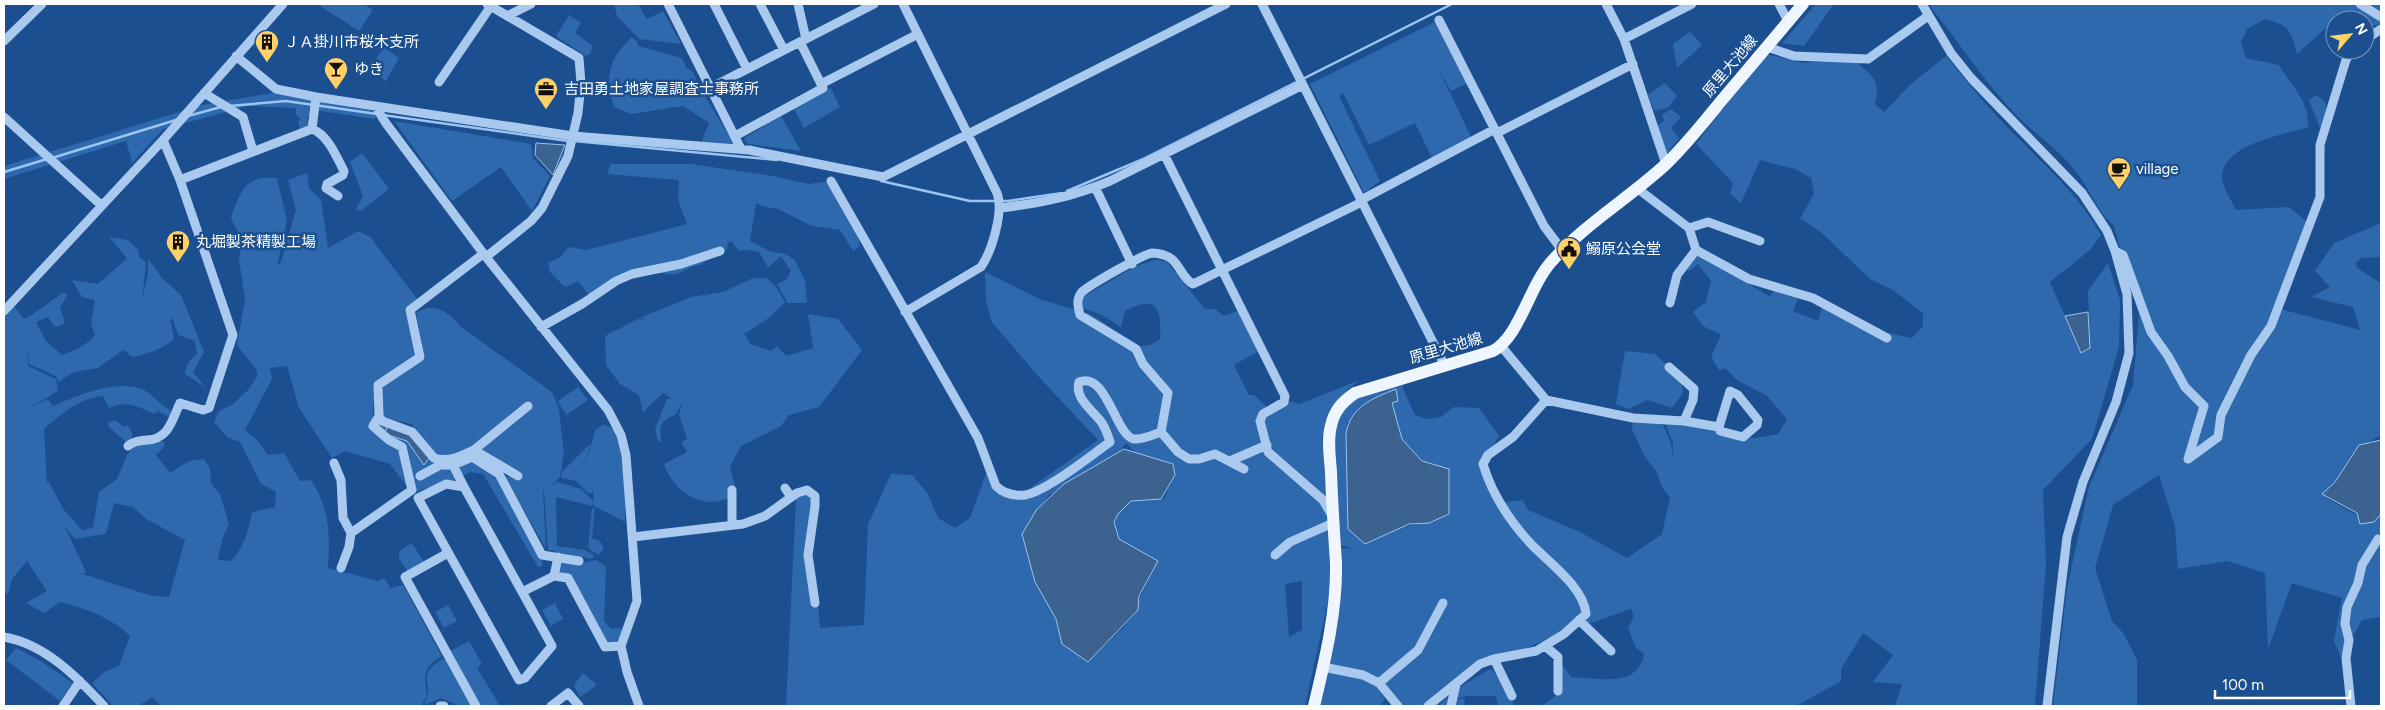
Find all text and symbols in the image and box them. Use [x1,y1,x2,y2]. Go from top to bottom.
north arrow [2325,10,2375,60]
text: N [2351,20,2371,38]
building icon: ＪＡ掛川市桜木支所 [254,29,280,63]
street label: 原里大池線 [1699,31,1761,101]
place label: ＪＡ掛川市桜木支所 [284,33,419,51]
bar icon: ゆき [323,56,349,90]
place label: ゆき [354,60,384,78]
office icon: 吉田勇土地家屋調査士事務所 [533,76,559,110]
place label: 吉田勇土地家屋調査士事務所 [564,80,759,98]
cafe icon: village [2106,156,2132,190]
place label: village [2136,160,2179,178]
building icon: 丸堀製茶精製工場 [165,229,191,263]
place label: 丸堀製茶精製工場 [196,233,316,251]
public building icon: 鰯原公会堂 [1556,236,1582,270]
place label: 鰯原公会堂 [1586,240,1661,258]
street label: 原里大池線 [1407,329,1485,367]
scale bar [2215,668,2350,700]
text: 100 m [2222,676,2264,694]

